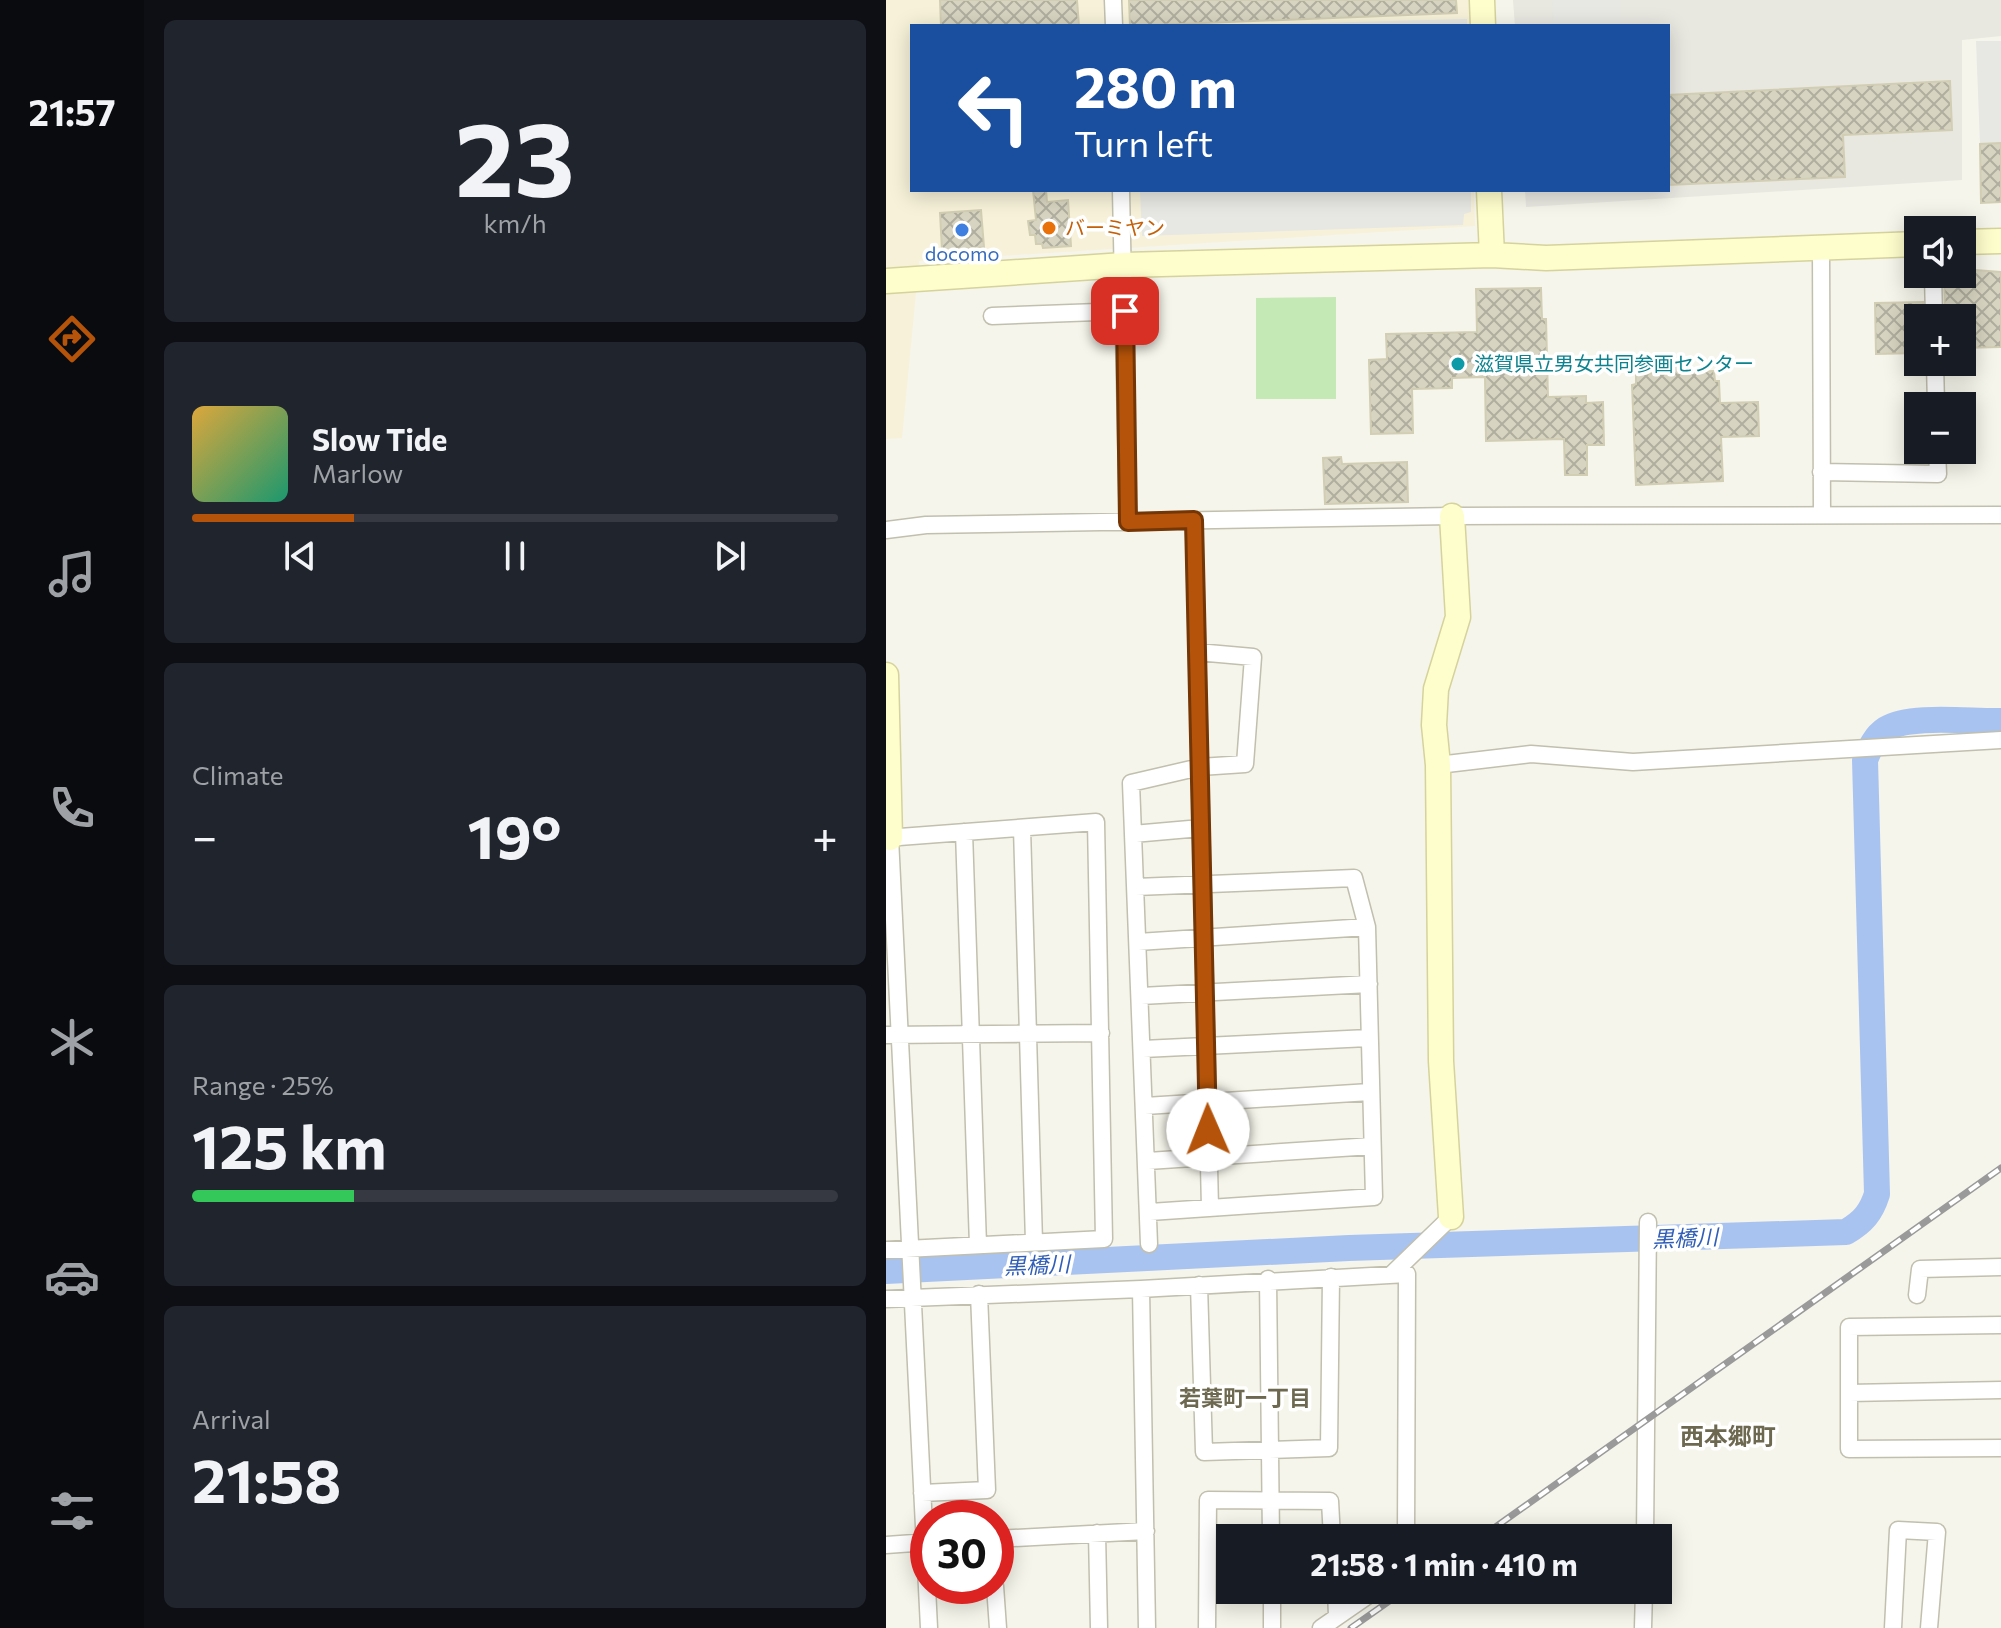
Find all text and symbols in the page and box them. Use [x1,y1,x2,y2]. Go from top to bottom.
text: 280 m [1074,51,1237,120]
icon: left [942,56,1046,160]
text: 21:57 [28,89,116,133]
text: 23 [455,91,575,218]
text: Turn left [1074,120,1213,164]
text: km/h [483,207,547,238]
place label: バーミヤン [1065,215,1165,239]
map controls [1904,216,1976,464]
button: sound [1904,216,1976,288]
marker: バーミヤン [1040,219,1058,237]
marker: docomo [953,221,971,239]
place label: docomo [925,241,999,265]
pin [1091,277,1159,345]
icon: arrive [1103,289,1147,333]
button: + [1904,304,1976,376]
icon: directions [44,311,100,367]
place label: 滋賀県立男女共同参画センター [1474,351,1754,375]
marker: 滋賀県立男女共同参画センター [1449,355,1467,373]
button: − [1904,392,1976,464]
text: Slow Tide [312,420,447,457]
text: Marlow [312,457,403,488]
icon: previous [278,534,322,578]
icon: pause [493,534,537,578]
icon: next [708,534,752,578]
icon: music [44,546,100,602]
text: Climate [192,759,284,790]
icon: phone [44,780,100,836]
text: 19° [467,798,562,871]
text: − [192,808,217,862]
text: + [812,808,838,862]
icon: climate [44,1014,100,1070]
text: Range · 25% [192,1069,334,1100]
position arrow [1166,1088,1250,1172]
text: 125 km [192,1108,387,1181]
water label: 黒橋川 [1652,1223,1720,1252]
icon: car [44,1249,100,1305]
water label: 黒橋川 [1004,1250,1072,1279]
district label: 若葉町一丁目 [1179,1384,1311,1411]
text: Arrival [192,1403,271,1434]
district label: 西本郷町 [1680,1421,1776,1450]
text: 21:58 [192,1442,341,1515]
icon: filters [44,1483,100,1539]
speed limit sign: 30 [910,1500,1014,1604]
text: 21:58 · 1 min · 410 m [1310,1545,1578,1582]

